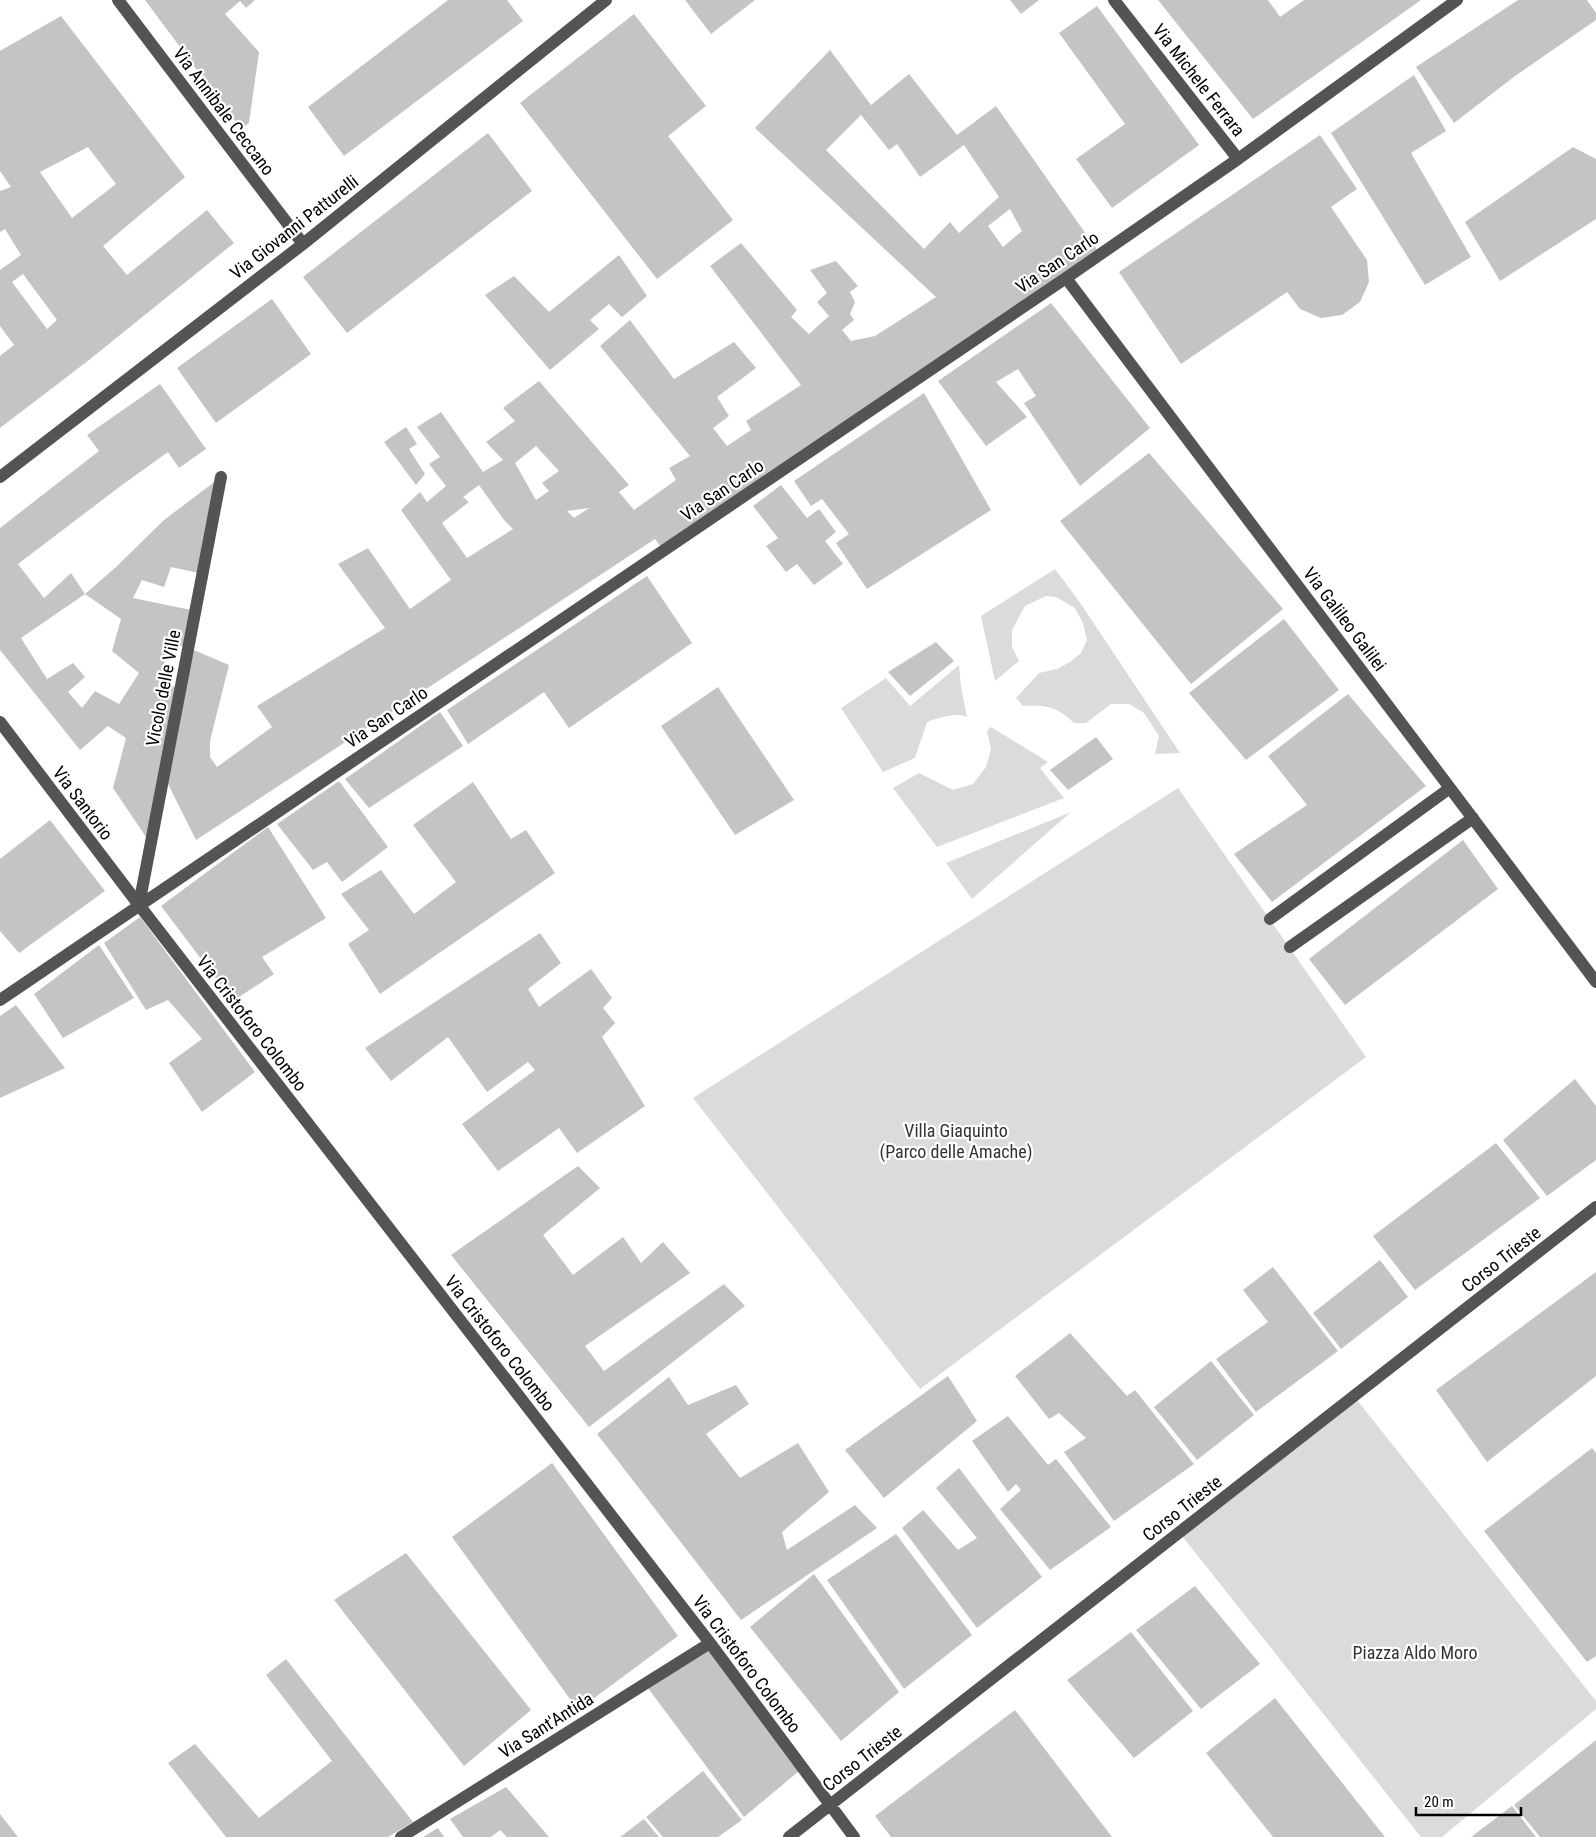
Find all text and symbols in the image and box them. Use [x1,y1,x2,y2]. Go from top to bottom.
street label: Via Michele Ferrara [1149,20,1249,140]
street label: Via Annibale Ceccano [169,43,279,179]
street label: Via Giovanni Patturelli [226,171,362,283]
street label: Via San Carlo [1012,227,1102,297]
street label: Via San Carlo [677,455,767,525]
street label: Via Galileo Galilei [1299,563,1391,675]
street label: Vicolo delle Ville [141,628,185,748]
street label: Via San Carlo [341,682,431,752]
street label: Via Santorio [49,762,117,844]
street label: Via Cristoforo Colombo [193,951,311,1095]
park label: Villa Giaquinto (Parco delle Amache) [880,1120,1032,1163]
street label: Corso Trieste [1457,1222,1545,1296]
street label: Via Cristoforo Colombo [441,1271,559,1415]
street label: Corso Trieste [1138,1471,1226,1545]
street label: Via Cristoforo Colombo [689,1591,805,1737]
park label: Piazza Aldo Moro [1353,1642,1477,1663]
street label: Via Sant'Antida [495,1688,597,1762]
street label: Corso Trieste [818,1721,906,1795]
scale bar [1416,1784,1521,1816]
text: 20 m [1424,1793,1454,1811]

